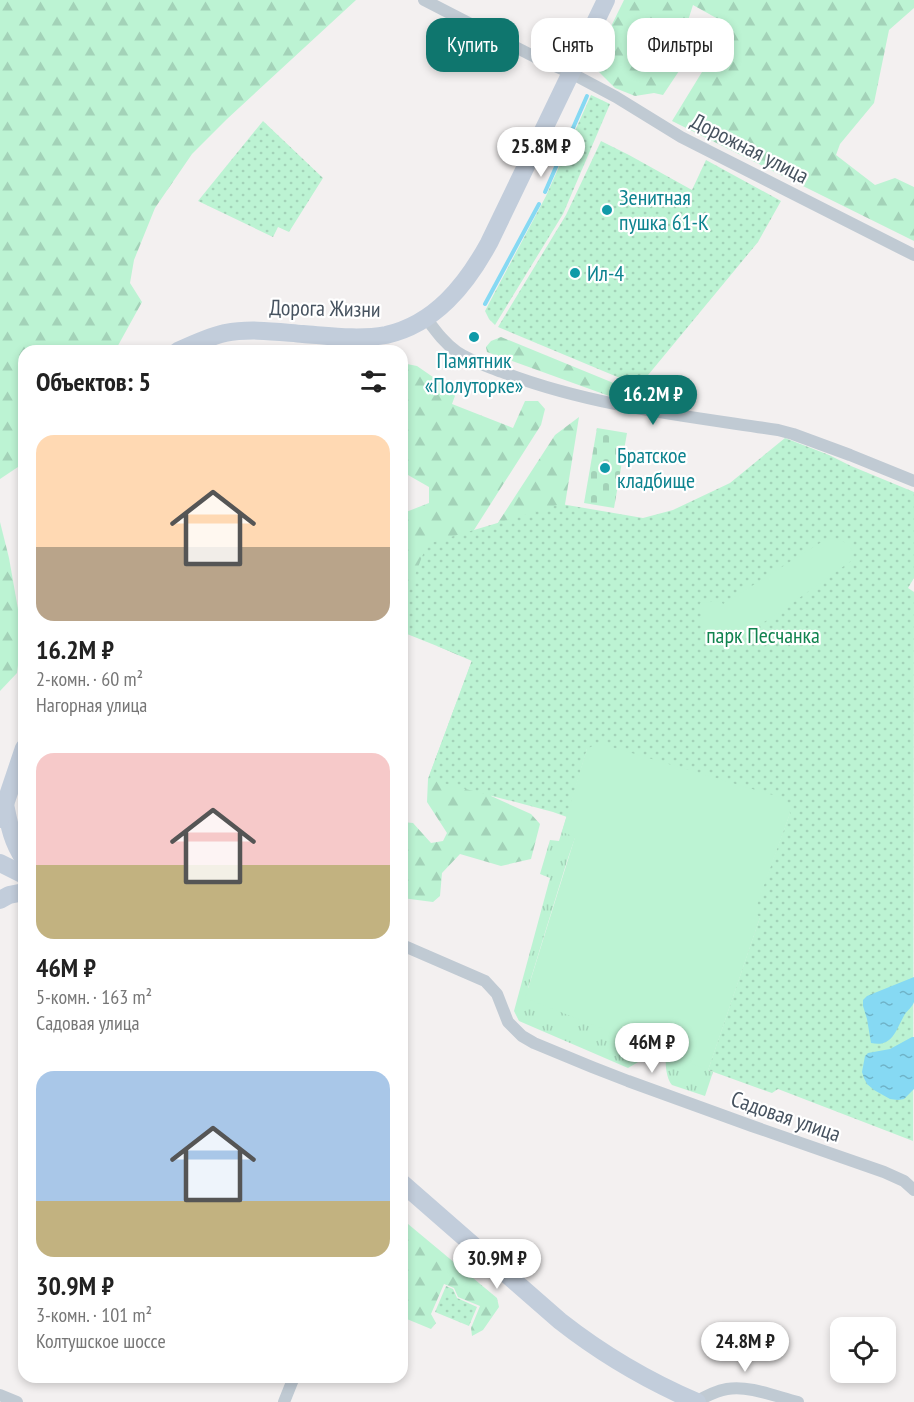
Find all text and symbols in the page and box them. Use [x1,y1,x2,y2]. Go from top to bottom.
chip: Купить [426,18,519,72]
chip: Снять [531,18,615,72]
chip: Фильтры [627,18,734,72]
street label: Дорожная улица [686,106,814,190]
pin: 25.8M ₽ [486,127,596,178]
text: 25.8M ₽ [511,133,571,159]
place label: Зенитная пушка 61-К [619,183,709,236]
marker: Зенитная пушка 61-К [600,203,614,217]
place label: Ил-4 [587,259,624,287]
marker: Ил-4 [568,266,582,280]
street label: Дорога Жизни [269,293,381,323]
marker: Памятник «Полуторке» [467,330,481,344]
place label: Памятник «Полуторке» [425,346,523,399]
text: Объектов: 5 [36,365,151,398]
icon: filters [357,365,390,398]
pin: 16.2M ₽ [598,375,708,426]
text: 16.2M ₽ [623,381,683,407]
place label: Братское кладбище [617,441,695,494]
marker: Братское кладбище [598,461,612,475]
icon: home [159,474,267,582]
park label: парк Песчанка [706,621,820,649]
text: 16.2M ₽ [36,633,114,666]
text: 2-комн. · 60 m² [36,666,143,692]
text: Нагорная улица [36,692,147,718]
icon: home [159,792,267,900]
text: 46M ₽ [36,951,96,984]
text: 5-комн. · 163 m² [36,984,152,1010]
text: Садовая улица [36,1010,140,1036]
pin: 46M ₽ [610,1023,694,1074]
text: 46M ₽ [629,1029,675,1055]
street label: Садовая улица [728,1084,844,1148]
icon: home [159,1110,267,1218]
pin: 30.9M ₽ [442,1239,552,1290]
text: 30.9M ₽ [467,1245,527,1271]
text: 30.9M ₽ [36,1269,114,1302]
text: 3-комн. · 101 m² [36,1302,152,1328]
map controls [830,1317,896,1383]
button: locate [830,1317,896,1383]
pin: 24.8M ₽ [690,1322,800,1373]
text: Колтушское шоссе [36,1328,166,1354]
text: 24.8M ₽ [715,1328,775,1354]

